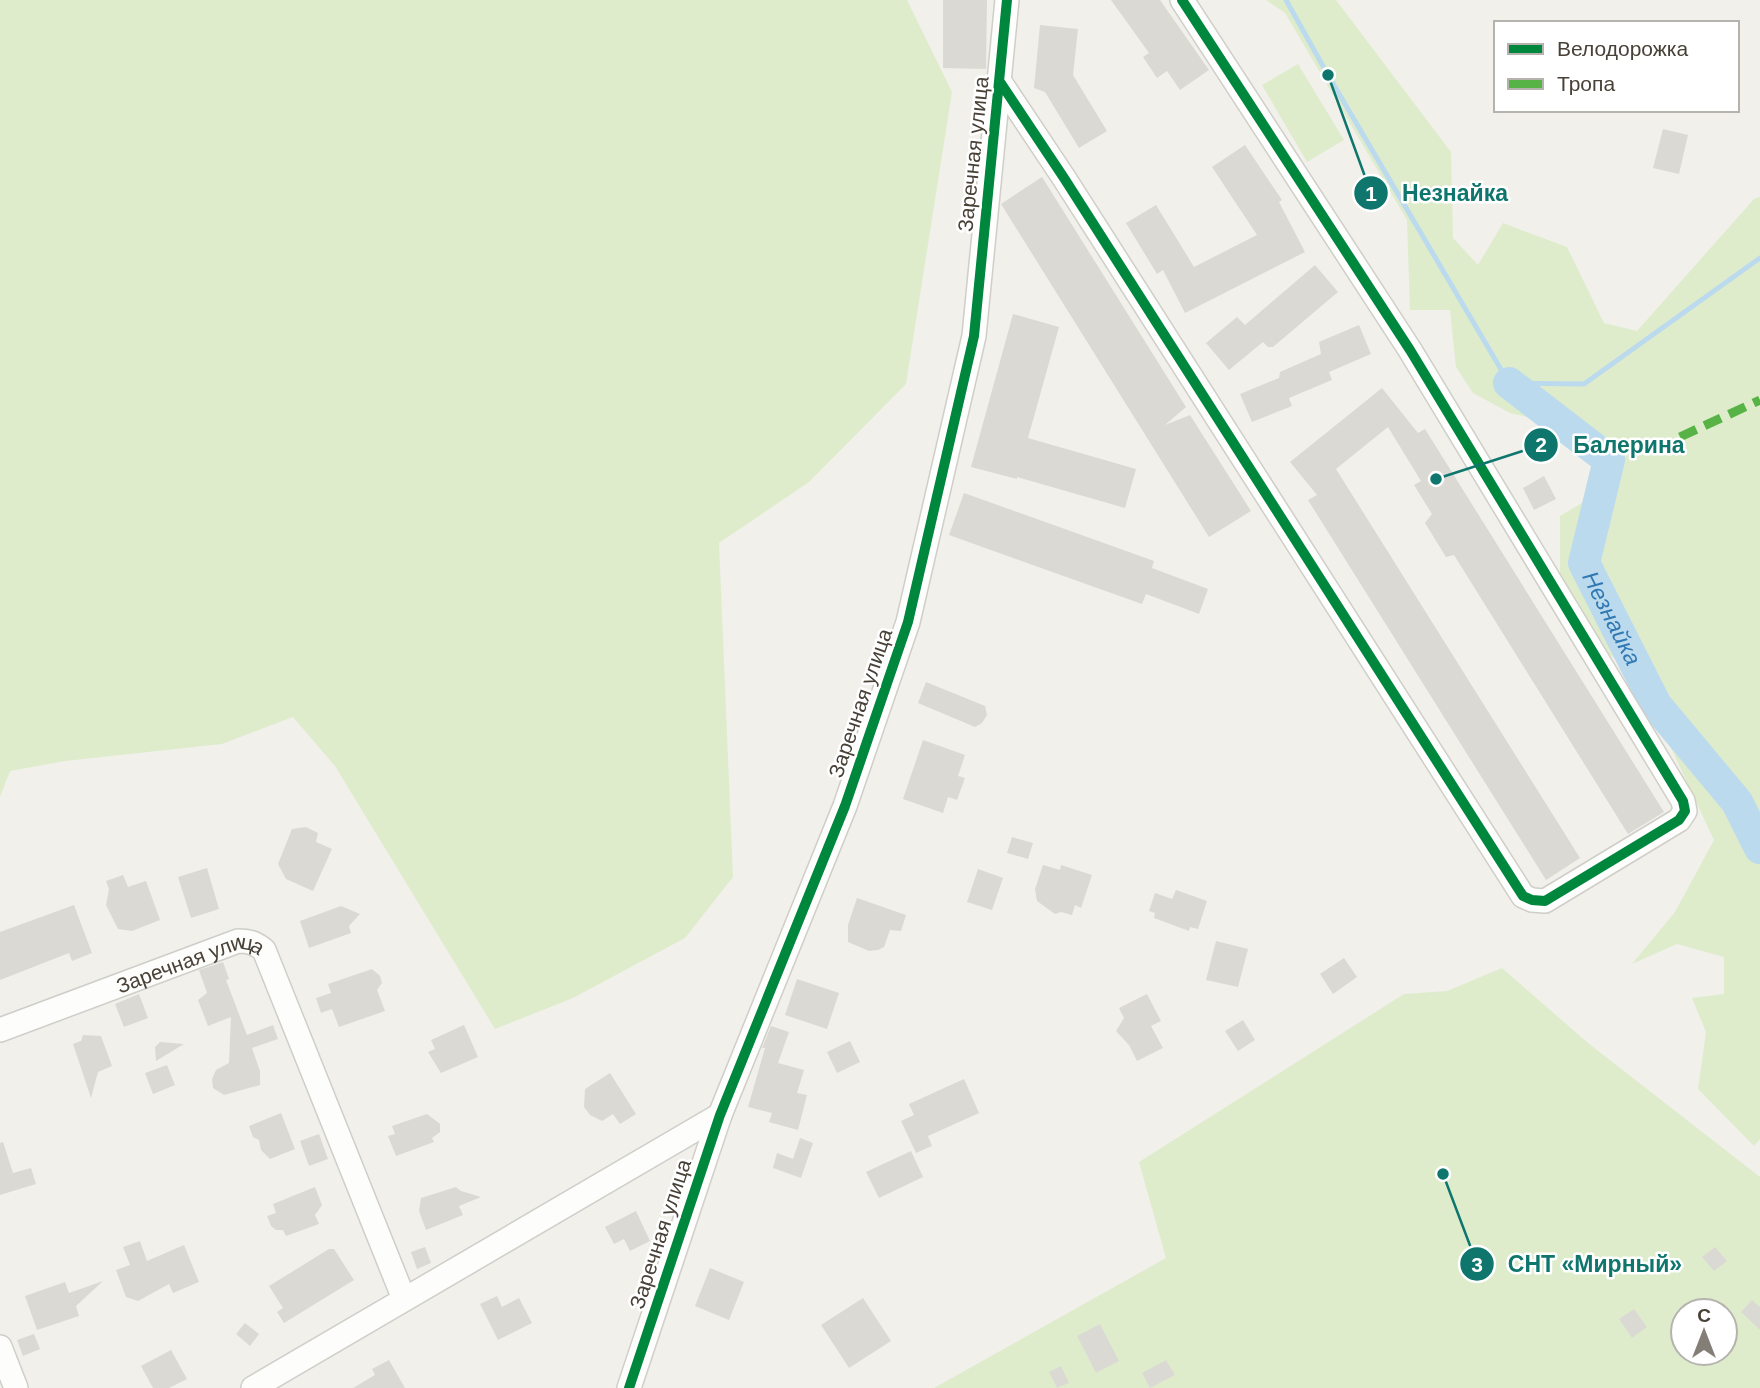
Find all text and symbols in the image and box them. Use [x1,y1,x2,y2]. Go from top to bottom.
legend [1494,21,1739,112]
text: Велодорожка [1557,37,1688,60]
text: Тропа [1557,72,1615,95]
street label: Заречная улица [953,75,993,233]
callout: Незнайка [1353,171,1522,215]
text: Незнайка [1402,180,1508,206]
text: 1 [1365,182,1377,205]
callout: Балерина [1524,423,1698,467]
text: Балерина [1573,432,1685,458]
text: 2 [1535,433,1547,456]
water label: Незнайка [1577,567,1647,669]
street label: Заречная улица [824,625,896,781]
street label: Заречная улица [113,929,270,997]
street label: Заречная улица [625,1156,695,1312]
callout: СНТ «Мирный» [1459,1242,1696,1286]
text: СНТ «Мирный» [1508,1251,1682,1277]
text: 3 [1471,1253,1483,1276]
north arrow [1669,1297,1739,1367]
text: С [1697,1305,1711,1326]

